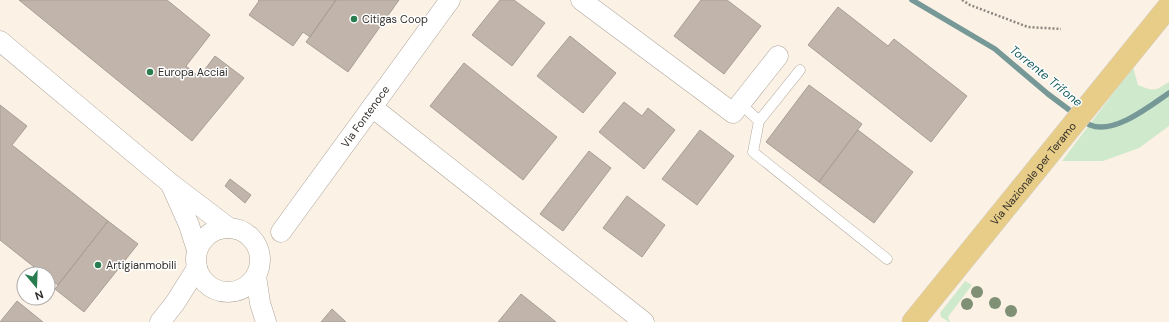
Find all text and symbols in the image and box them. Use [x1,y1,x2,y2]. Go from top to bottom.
place label: Citigas Coop [362,12,428,26]
marker: Citigas Coop [349,14,359,24]
water label: Torrente Trifone [1006,42,1086,110]
place label: Europa Acciai [158,65,228,79]
marker: Europa Acciai [145,67,155,77]
street label: Via Fontenoce [338,83,392,150]
street label: Via Nazionale per Teramo [987,119,1079,228]
place label: Artigianmobili [106,258,176,272]
marker: Artigianmobili [93,260,103,270]
north arrow [16,266,56,306]
text: N [33,288,45,303]

